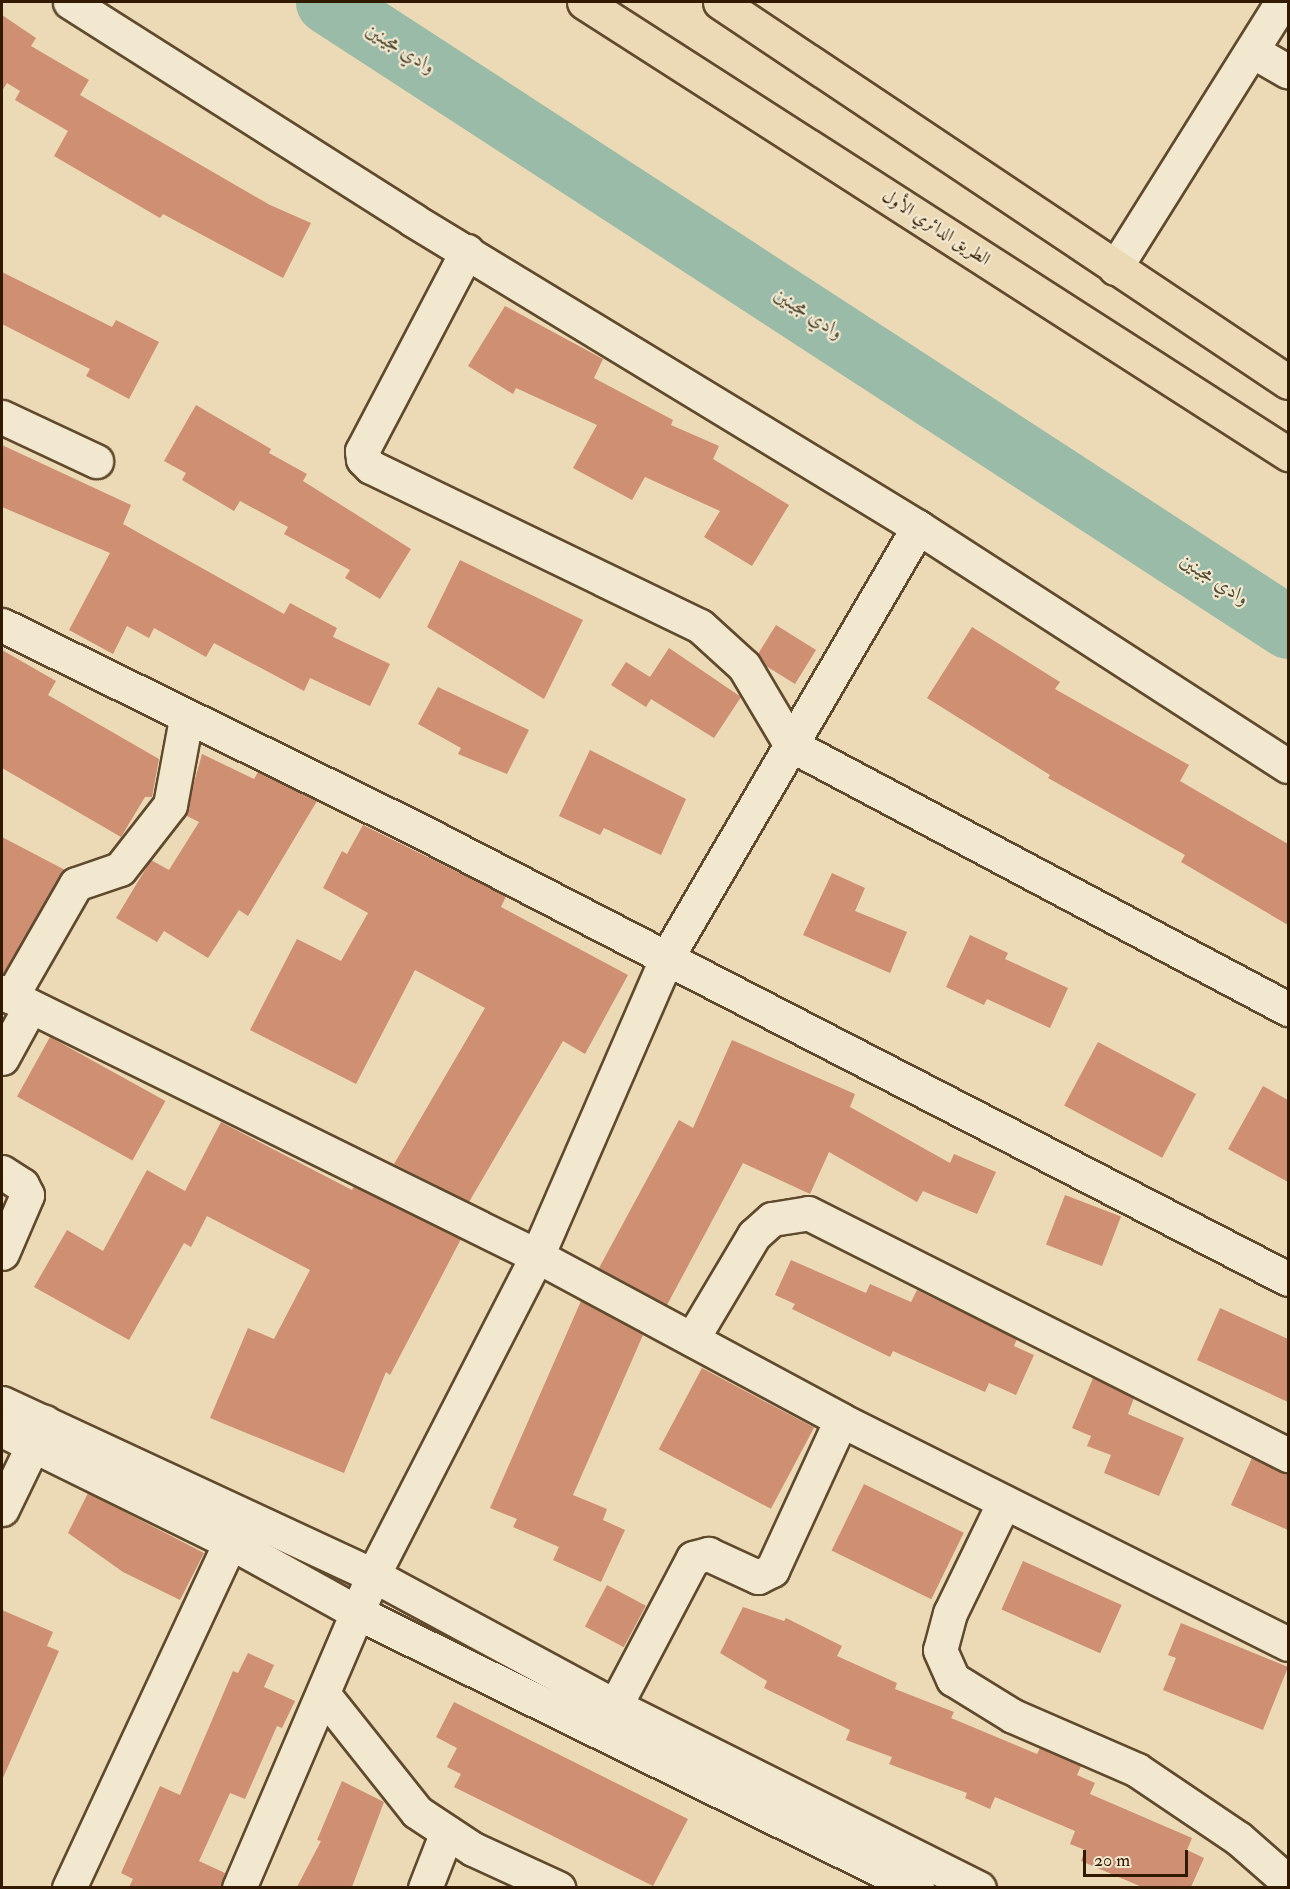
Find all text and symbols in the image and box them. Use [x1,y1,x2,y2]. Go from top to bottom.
water label: وادي مجينين [362,17,440,79]
street label: الطريق الدائري الأول [878,185,994,271]
water label: وادي مجينين [770,282,848,344]
water label: وادي مجينين [1176,548,1254,610]
scale bar [1086,1838,1191,1876]
text: 20 m [1094,1849,1130,1872]

